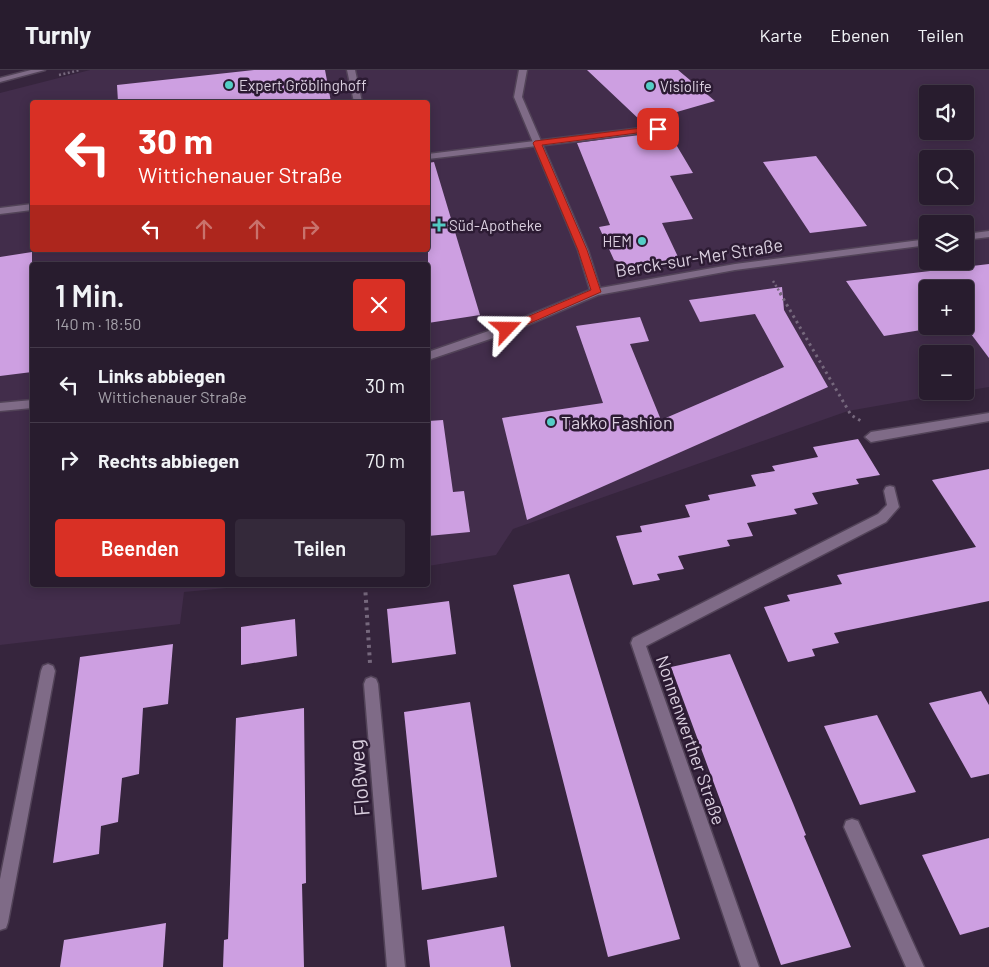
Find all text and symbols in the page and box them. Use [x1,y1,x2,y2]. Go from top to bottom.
text: Turnly [25,20,91,49]
text: Karte [759,24,802,46]
text: Ebenen [830,24,889,46]
text: Teilen [917,24,964,46]
place label: Expert Gröblinghoff [239,76,366,94]
place label: Visiolife [660,77,712,95]
marker: Expert Gröblinghoff [223,79,235,91]
marker: Visiolife [644,80,656,92]
map controls [919,85,974,400]
button: sound [919,85,974,140]
pin [637,108,679,150]
icon: arrive [644,115,672,143]
text: 30 m [138,119,213,161]
icon: left [55,120,120,185]
button: search [919,150,974,205]
text: Wittichenauer Straße [138,161,343,187]
icon: left [137,215,165,243]
icon: ahead [190,215,218,243]
icon: ahead [243,215,271,243]
icon: right [296,215,324,243]
button: layers [919,215,974,270]
place label: Süd-Apotheke [449,216,542,234]
marker: Süd-Apotheke [433,219,445,231]
place label: HEM [602,232,632,250]
street label: Berck-sur-Mer Straße [614,233,784,281]
marker: HEM [636,235,648,247]
text: 1 Min. [55,277,125,313]
button: close [353,279,405,331]
button: + [919,280,974,335]
position arrow [480,302,532,354]
text: 140 m · 18:50 [55,314,141,333]
button: − [919,345,974,400]
text: Links abbiegen [98,364,225,387]
icon: left [55,371,83,399]
text: 30 m [365,374,405,397]
text: Wittichenauer Straße [98,387,247,406]
place label: Takko Fashion [561,411,673,433]
marker: Takko Fashion [545,416,557,428]
icon: right [55,446,83,474]
text: Rechts abbiegen [98,449,239,472]
text: 70 m [366,449,405,472]
button: Beenden [55,519,225,577]
button: Teilen [235,519,405,577]
street label: Nonnenwerther Straße [652,652,730,828]
street label: Floßweg [342,739,374,817]

